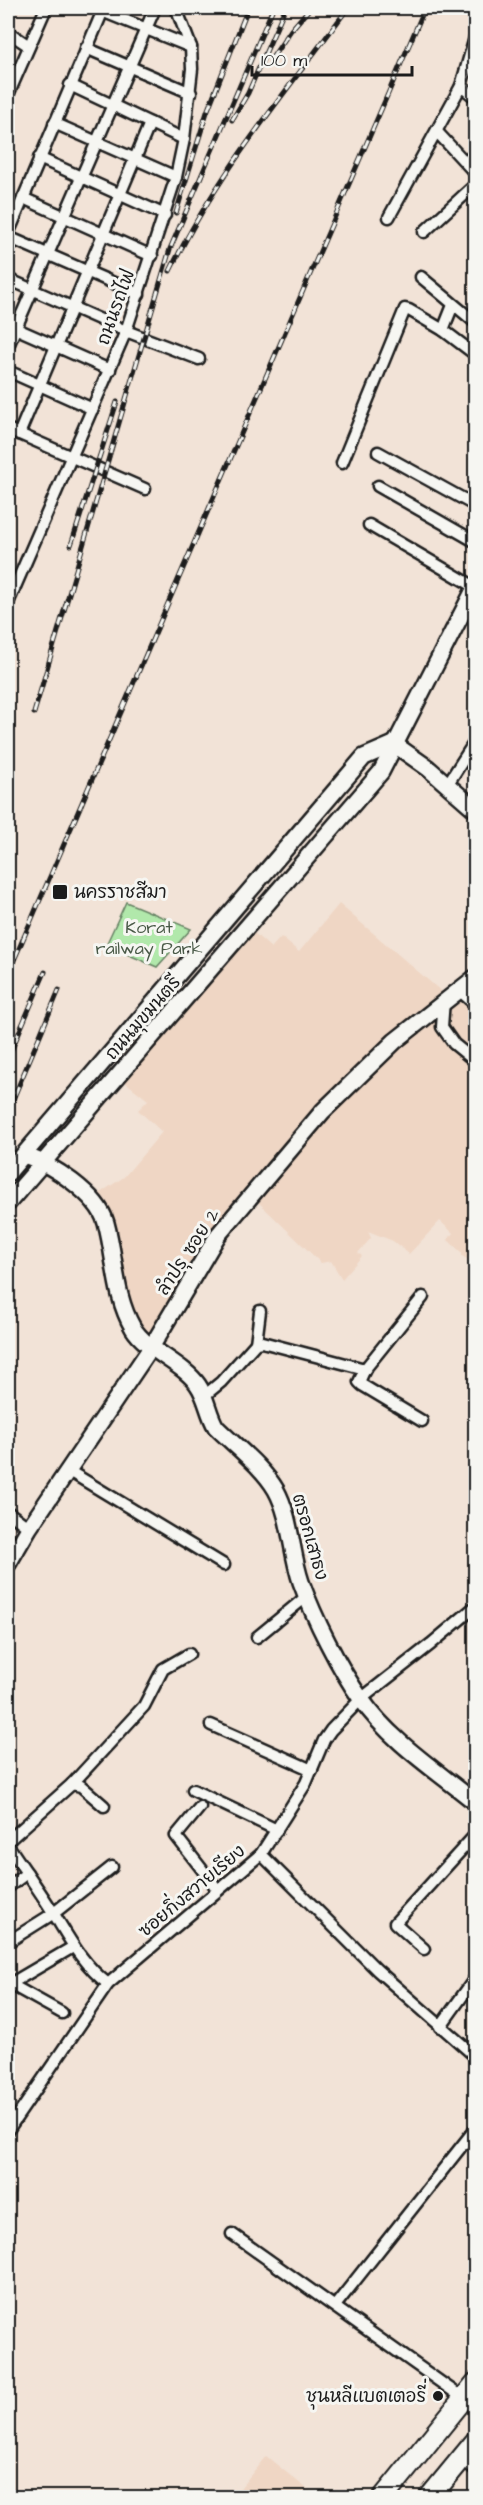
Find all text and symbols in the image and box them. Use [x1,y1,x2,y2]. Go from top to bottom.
scale bar [252,39,412,77]
text: 100 m [261,48,307,73]
street label: ถนนรถไฟ [90,265,141,348]
place label: นครราชสีมา [74,880,167,905]
marker: นครราชสีมา [51,883,69,901]
park label: Korat railway Park [95,915,203,962]
street label: ถนนมุขมนตรี [99,971,187,1066]
street label: ลำปรุ ซอย 2 [151,1203,227,1301]
street label: ตรอกเสาธง [286,1491,334,1583]
street label: ซอยกิ่งสวายเรียง [130,1835,251,1943]
place label: ชุนหลีแบตเตอรี่ [306,2378,426,2410]
marker: ชุนหลีแบตเตอรี่ [431,2389,445,2403]

